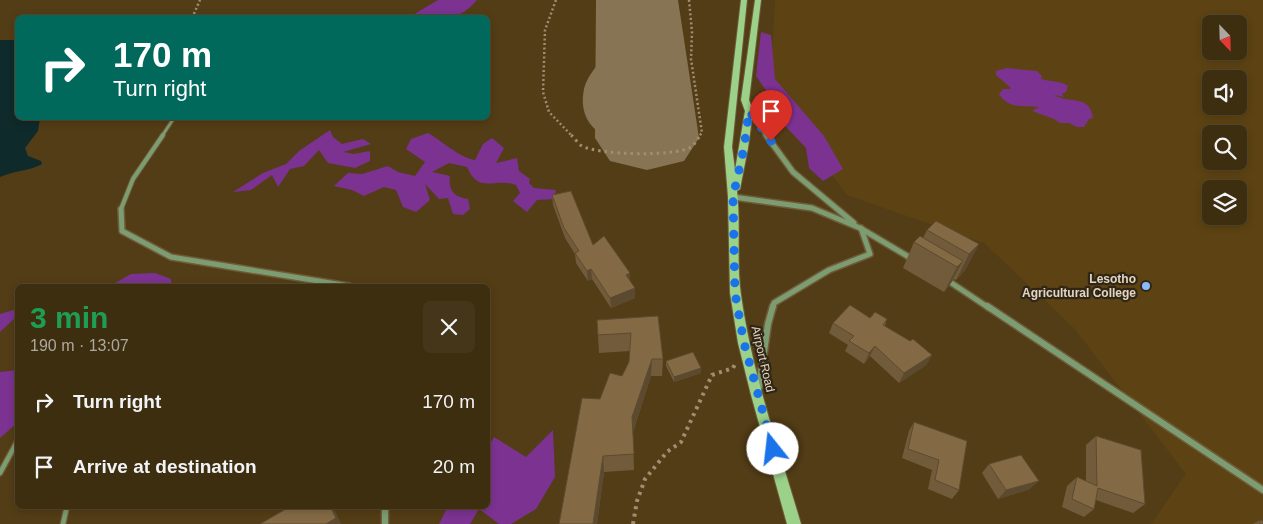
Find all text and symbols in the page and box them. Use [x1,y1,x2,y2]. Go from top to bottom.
north arrow [1202,15,1248,60]
map controls [1202,15,1247,225]
icon: right [30,35,95,100]
text: 170 m [113,35,212,74]
button: sound [1202,70,1247,115]
text: Turn right [113,76,206,101]
pin [750,90,792,141]
icon: arrive [757,97,785,125]
button: search [1202,125,1247,170]
button: layers [1202,180,1247,225]
place label: Lesotho Agricultural College [1022,272,1136,300]
marker: Lesotho Agricultural College [1140,280,1152,292]
text: 3 min [30,301,108,334]
button: close [423,301,475,353]
street label: Airport Road [749,325,777,393]
text: 190 m · 13:07 [30,337,129,354]
icon: right [30,388,58,416]
text: Turn right [73,391,161,412]
text: 170 m [422,391,475,412]
position arrow [746,422,798,474]
icon: arrive [30,453,58,481]
text: Arrive at destination [73,456,257,477]
text: 20 m [433,456,475,477]

